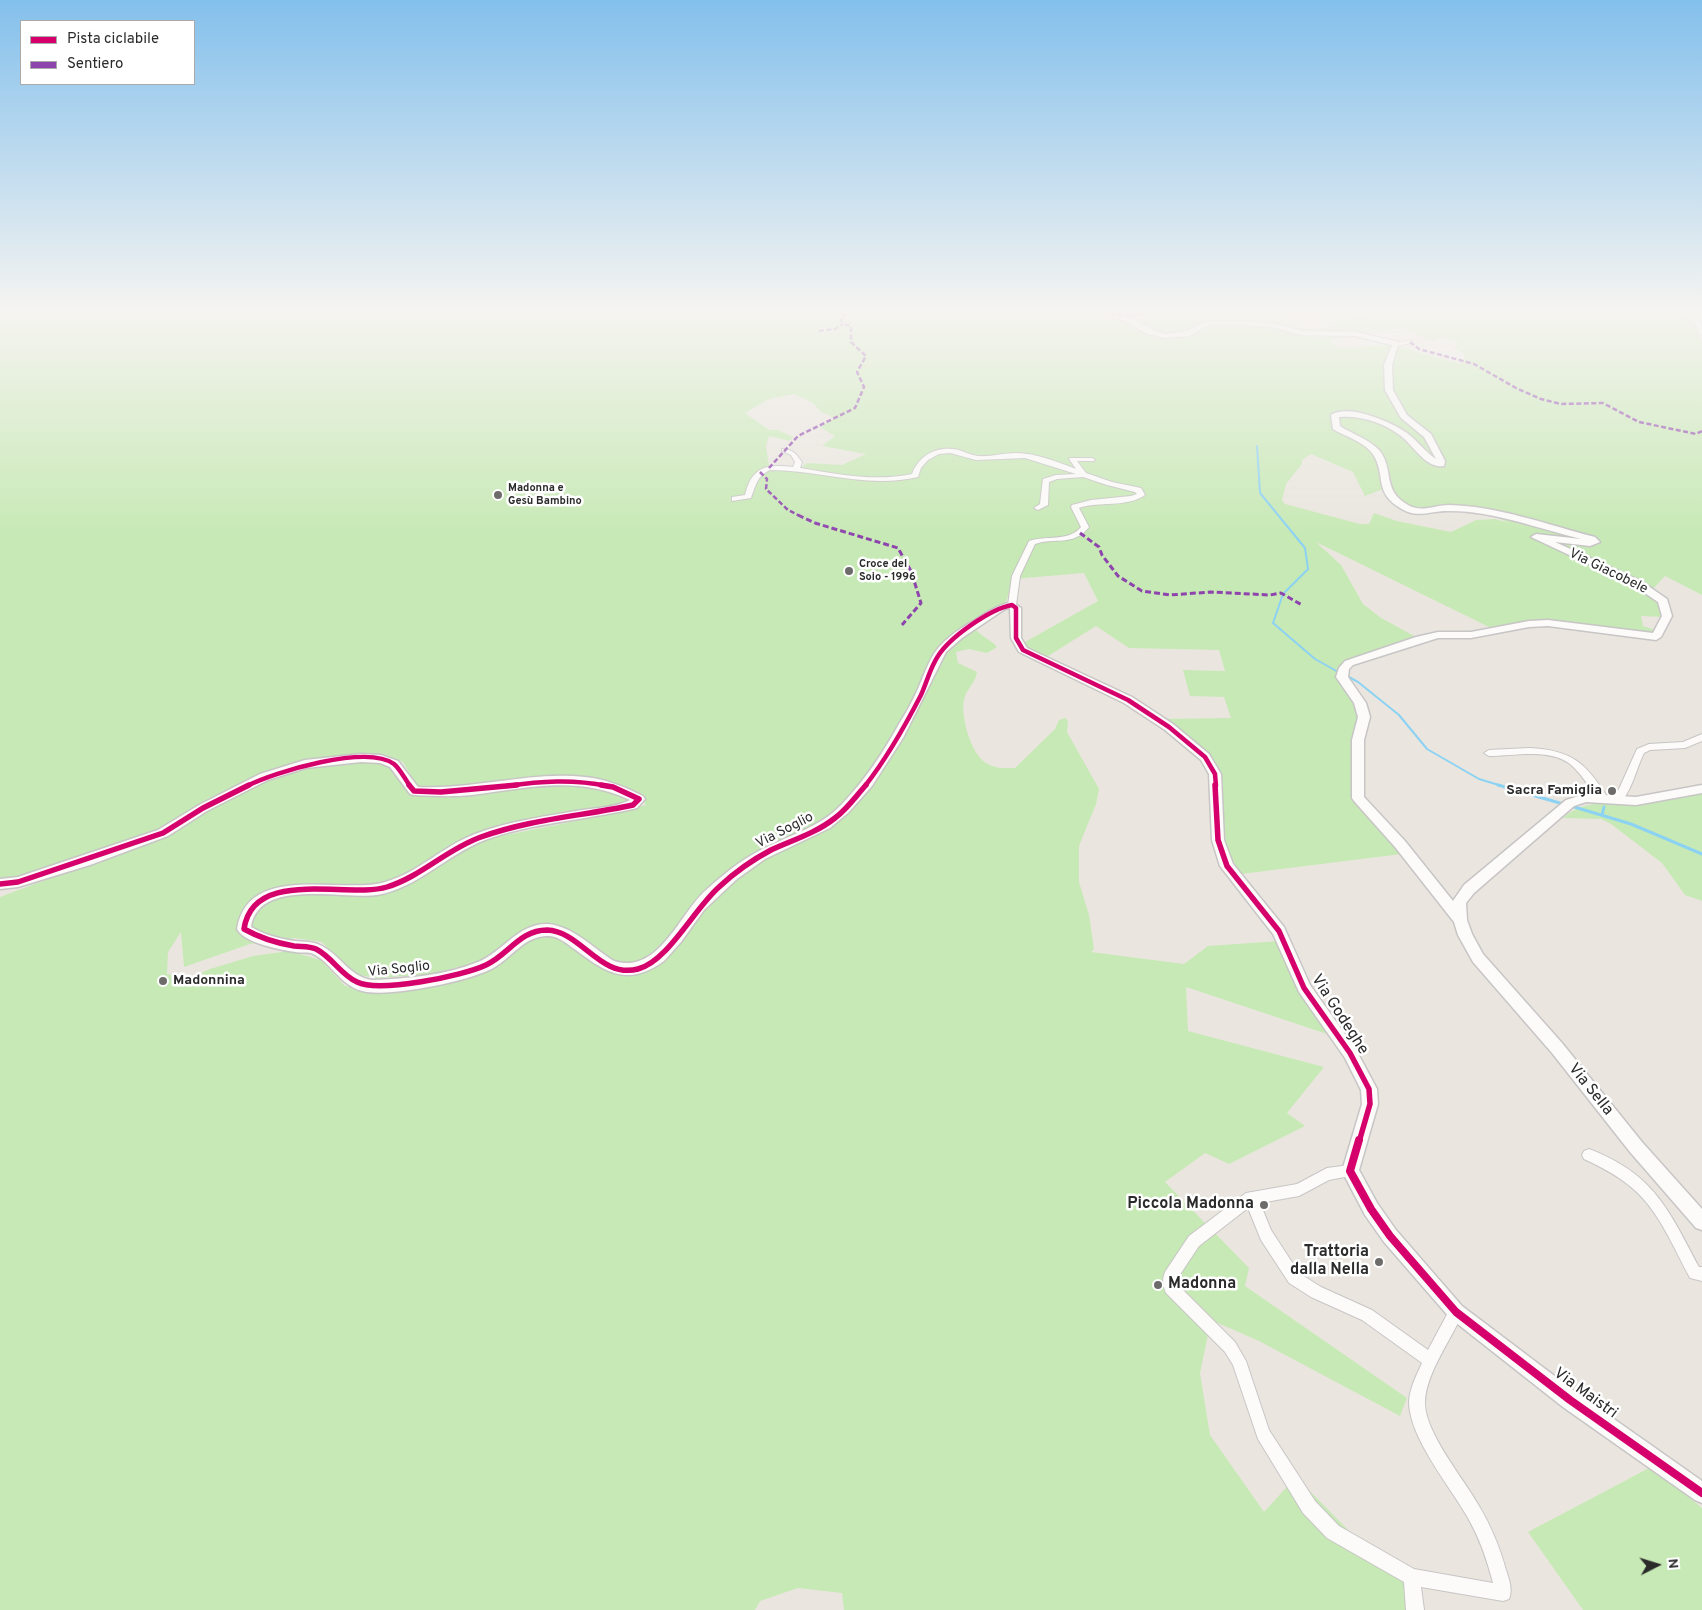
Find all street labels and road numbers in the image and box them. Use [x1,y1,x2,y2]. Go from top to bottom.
street label: Via Giacobele [1566,546,1650,598]
street label: Via Soglio [753,809,817,853]
street label: Via Soglio [367,958,431,982]
street label: Via Godeghe [1306,971,1372,1059]
street label: Via Sella [1563,1060,1617,1120]
street label: Via Maistri [1549,1364,1621,1424]

